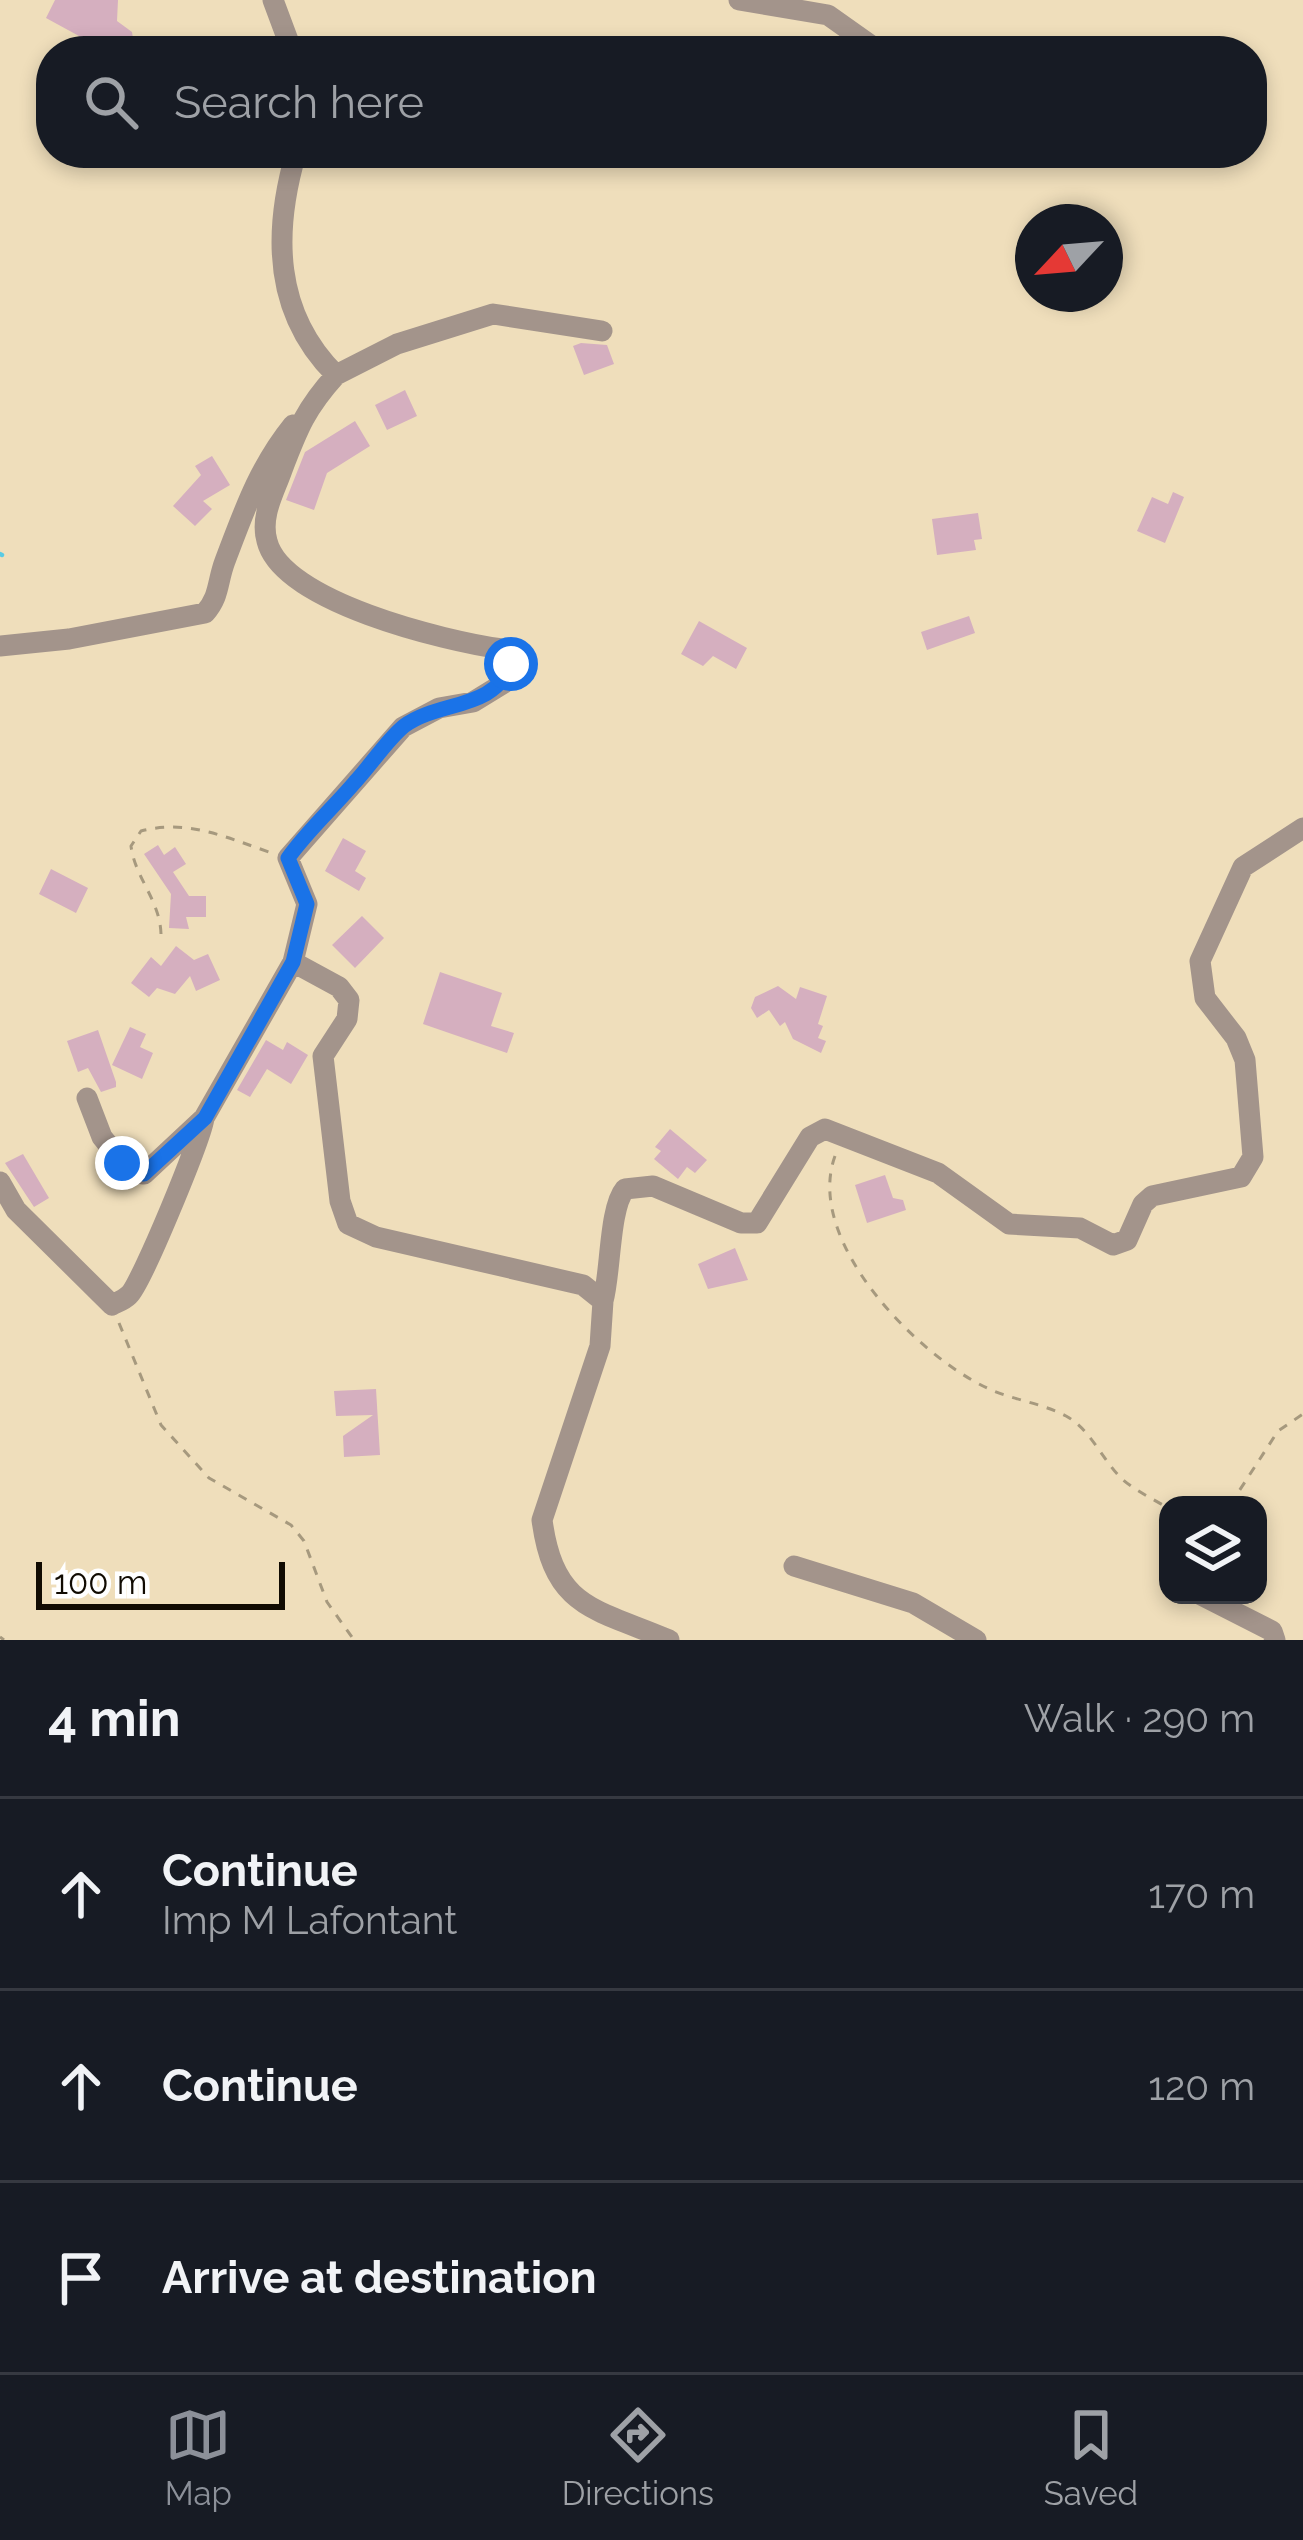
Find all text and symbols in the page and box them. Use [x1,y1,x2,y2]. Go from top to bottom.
search box [36,36,1267,168]
icon: search [78,69,144,135]
text: Search here [174,76,424,129]
north arrow [1015,204,1123,312]
route start [484,637,538,691]
route end [95,1136,149,1190]
map controls [1159,1496,1267,1604]
button: layers [1159,1496,1267,1604]
scale bar [36,1556,285,1609]
text: 100 m [54,1563,147,1602]
text: 4 min [48,1688,181,1748]
text: Walk · 290 m [1024,1695,1255,1741]
text: Continue [162,1844,358,1897]
icon: ahead [48,1861,114,1927]
text: 170 m [1148,1871,1255,1917]
text: Imp M Lafontant [162,1897,457,1943]
icon: ahead [48,2053,114,2119]
text: Continue [162,2059,358,2112]
text: 120 m [1148,2063,1255,2109]
icon: arrive [48,2245,114,2311]
text: Arrive at destination [162,2251,597,2304]
tab: Map [165,2402,232,2513]
tab: Directions [562,2402,714,2513]
tab: Saved [1044,2402,1138,2513]

